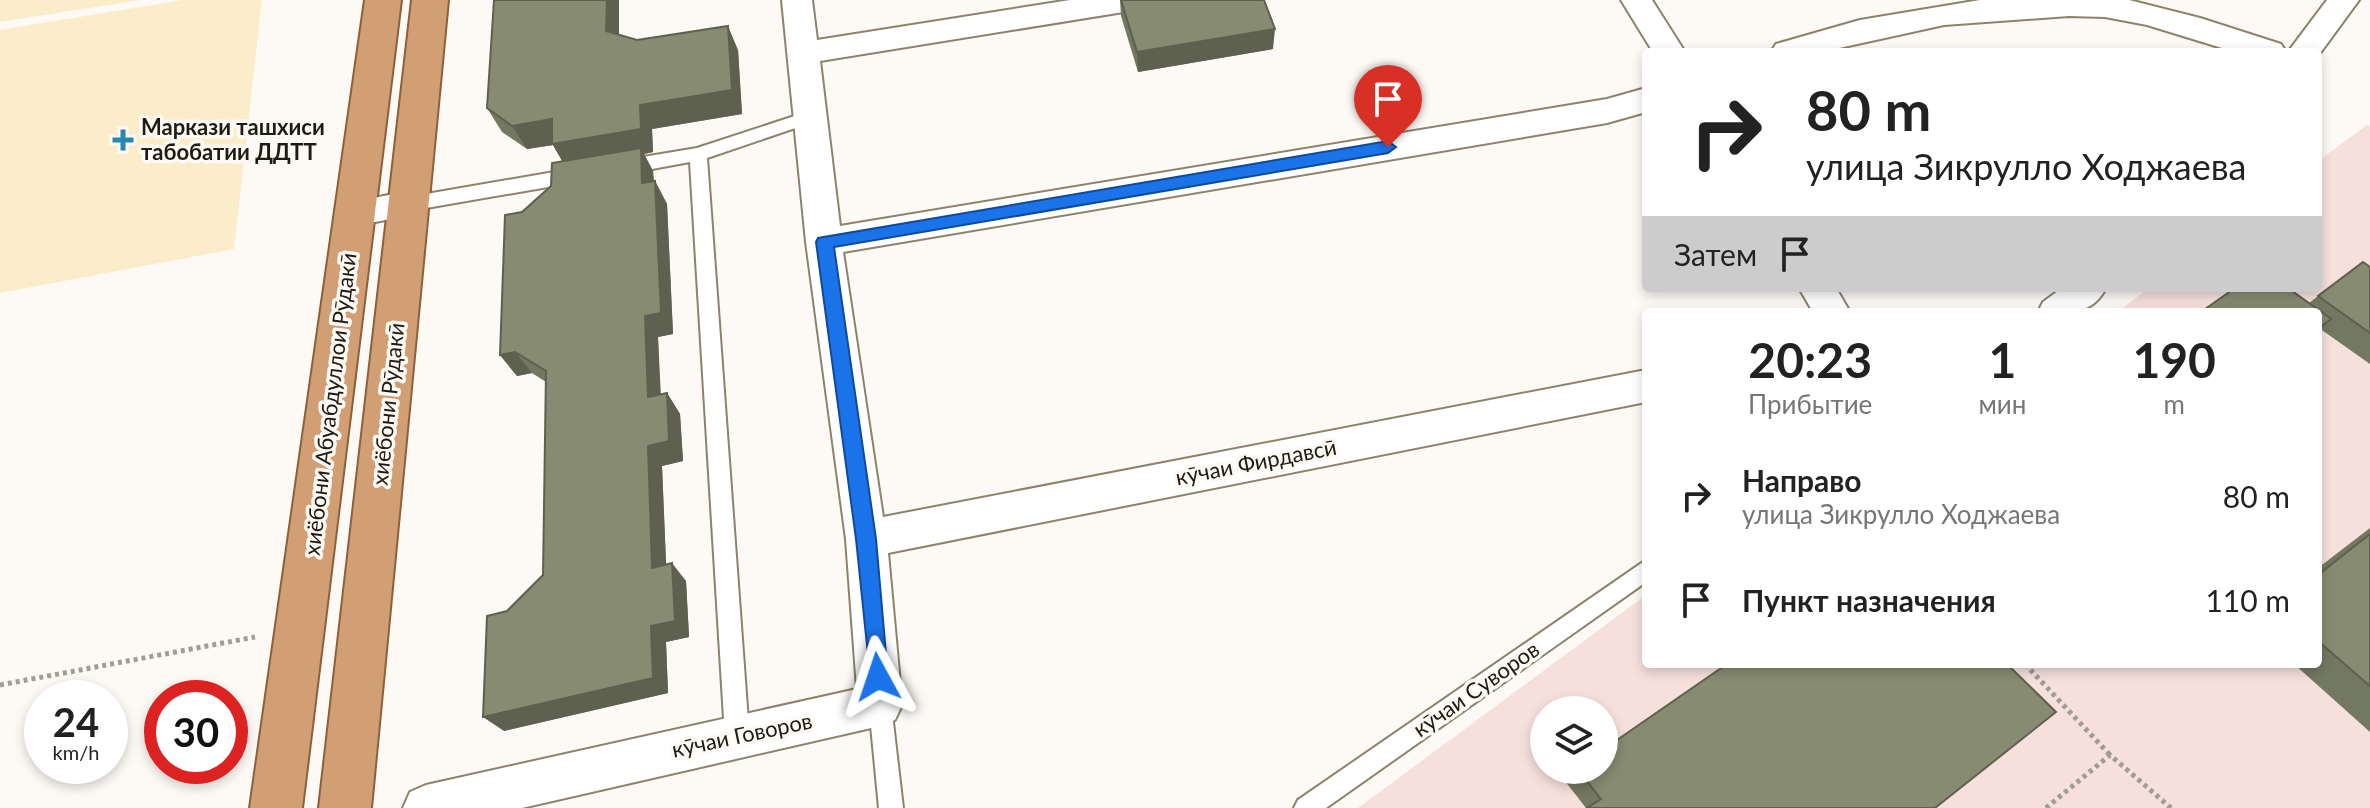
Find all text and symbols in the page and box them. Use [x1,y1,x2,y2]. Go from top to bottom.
pin [1354,65,1422,147]
text: 80 m [1806,76,1931,143]
icon: arrive [1366,77,1410,121]
icon: right [1674,80,1778,184]
place label: Маркази ташхиси табобатии ДДТТ [141,113,325,165]
marker: Маркази ташхиси табобатии ДДТТ [112,129,134,151]
text: улица Зикрулло Ходжаева [1806,144,2247,188]
icon: arrive [1773,232,1817,276]
text: Затем [1674,236,1757,272]
street label: хиёбони Абуабдуллои Рӯдакӣ [298,251,361,557]
street label: хиёбони Рӯдакӣ [366,321,409,487]
text: 20:23 [1748,331,1872,388]
text: 1 [1988,331,2016,388]
text: 190 [2132,331,2216,388]
text: Прибытие [1748,388,1872,420]
text: мин [1978,388,2026,420]
text: m [2163,388,2185,420]
street label: кӯчаи Фирдавсӣ [1173,433,1339,490]
text: Направо [1742,462,1862,498]
icon: right [1674,474,1718,518]
text: 80 m [2223,478,2290,514]
text: улица Зикрулло Ходжаева [1742,498,2060,530]
icon: arrive [1674,578,1718,622]
text: Пункт назначения [1742,582,1996,618]
text: 110 m [2205,582,2290,618]
position arrow [836,635,920,719]
street label: кӯчаи Суворов [1407,635,1544,742]
speed limit sign: 30 [144,680,248,784]
map controls [1530,696,1618,784]
button: layers [1530,696,1618,784]
text: 24 [53,698,99,746]
street label: кӯчаи Говоров [669,706,815,763]
text: km/h [53,740,99,764]

